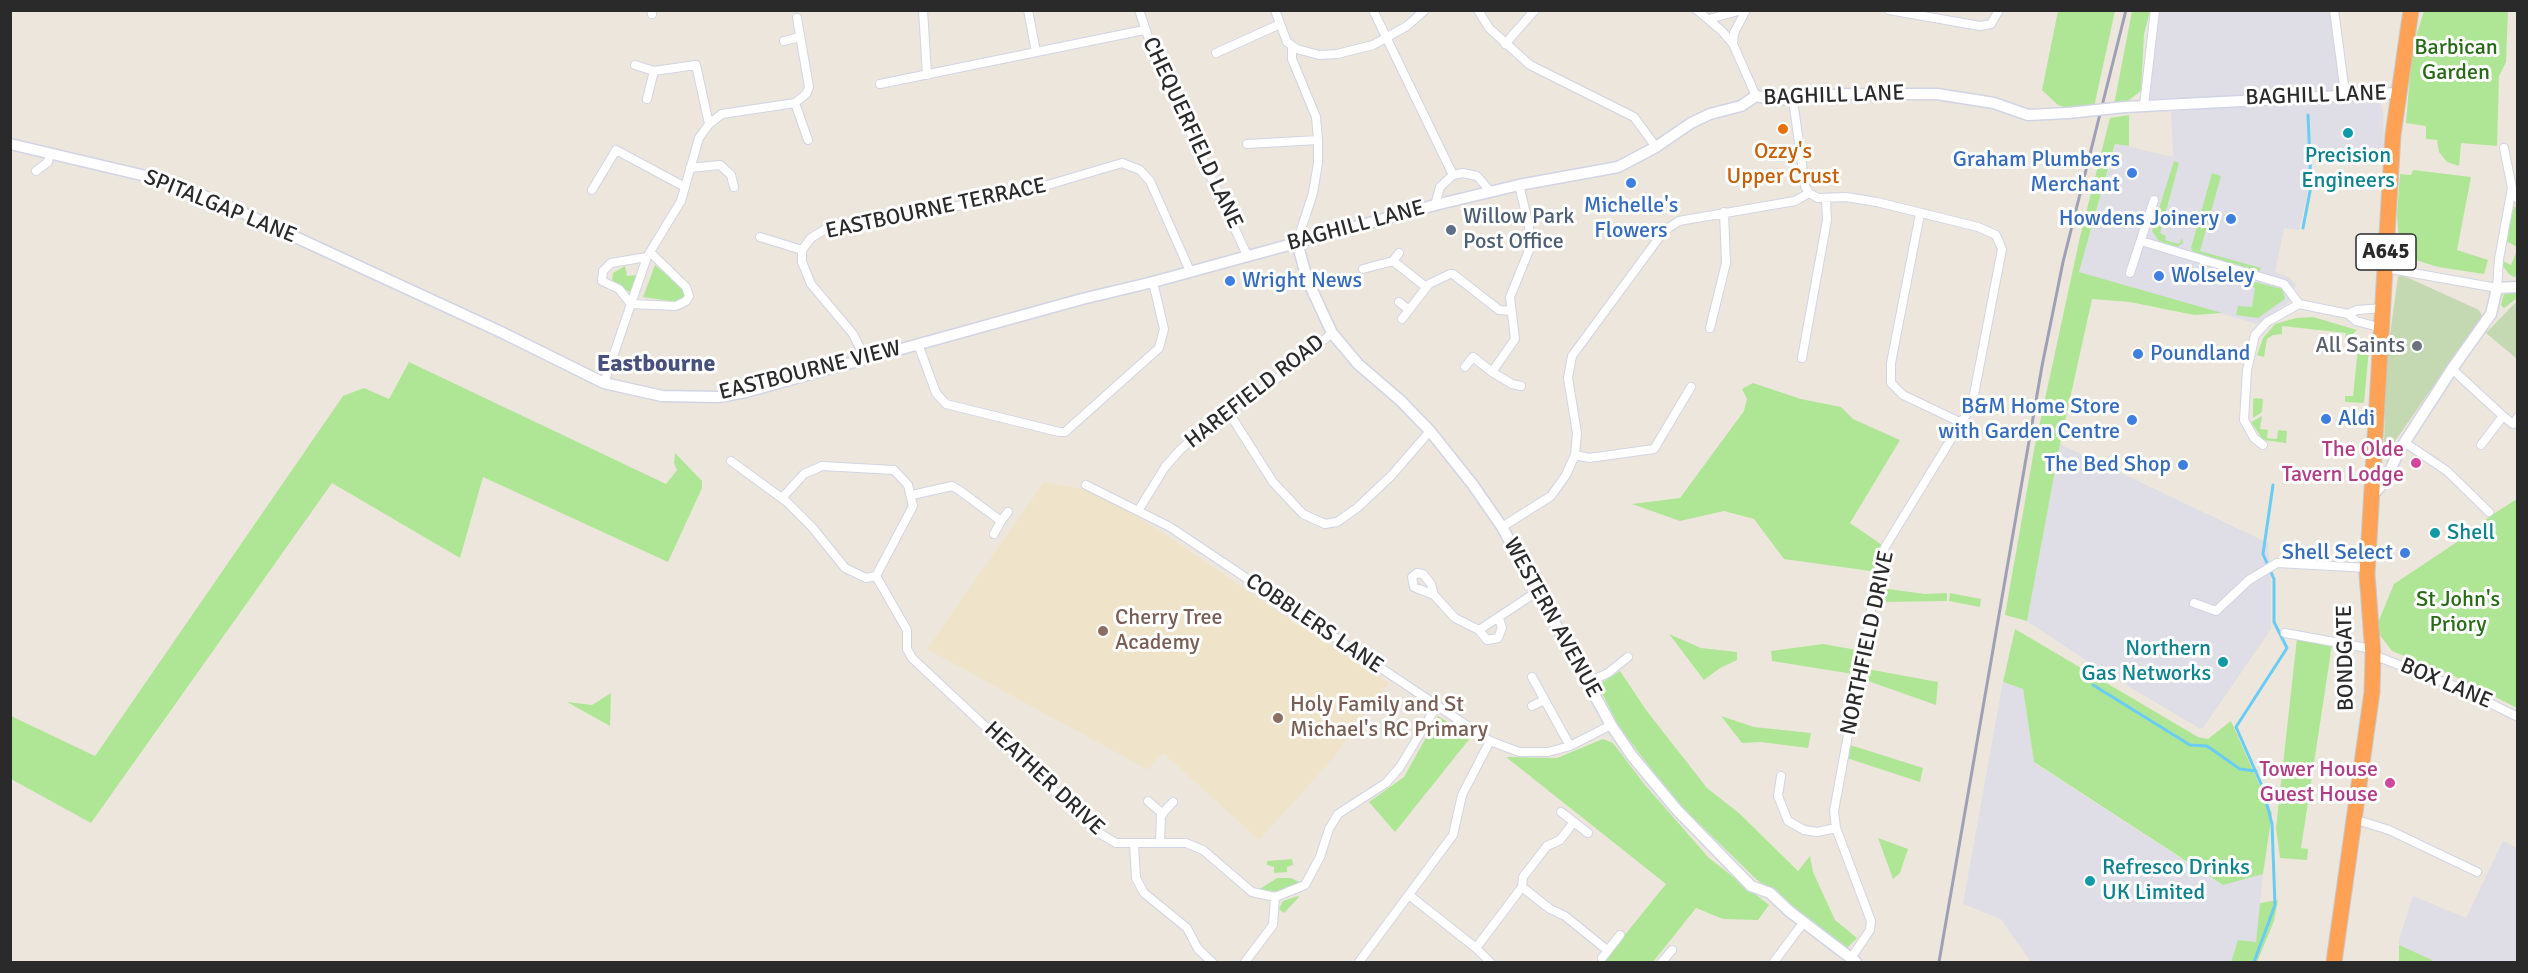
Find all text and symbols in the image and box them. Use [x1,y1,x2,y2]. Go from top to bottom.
street label: CHEQUERFIELD LANE [1136,33,1248,233]
park label: Barbican Garden [2414,35,2498,86]
street label: BAGHILL LANE [1763,80,1905,112]
street label: BAGHILL LANE [2245,80,2387,112]
marker: Ozzy's Upper Crust [1776,122,1790,136]
marker: Precision Engineers [2341,126,2355,140]
place label: Ozzy's Upper Crust [1727,139,1839,190]
place label: Precision Engineers [2301,143,2395,194]
place label: Graham Plumbers Merchant [1953,147,2120,198]
street label: SPITALGAP LANE [140,164,300,250]
marker: Graham Plumbers Merchant [2125,166,2139,180]
street label: EASTBOURNE TERRACE [823,173,1049,245]
marker: Michelle's Flowers [1624,176,1638,190]
place label: Michelle's Flowers [1584,193,1678,244]
street label: BAGHILL LANE [1284,195,1428,257]
place label: Willow Park Post Office [1463,204,1574,255]
place label: Howdens Joinery [2059,206,2219,232]
marker: Howdens Joinery [2224,212,2238,226]
marker: Willow Park Post Office [1444,223,1458,237]
road number: A645 [2356,234,2416,270]
place label: Wolseley [2171,263,2255,289]
place label: Wright News [1242,268,1362,294]
marker: Wolseley [2152,269,2166,283]
marker: Wright News [1223,274,1237,288]
street label: HAREFIELD ROAD [1180,329,1330,455]
place label: All Saints [2316,333,2405,359]
street label: EASTBOURNE VIEW [716,336,904,406]
marker: All Saints [2410,339,2424,353]
place label: Poundland [2150,341,2250,367]
marker: Poundland [2131,347,2145,361]
district label: Eastbourne [597,351,715,379]
place label: B&M Home Store with Garden Centre [1938,394,2120,446]
place label: Aldi [2338,406,2375,432]
marker: Aldi [2319,412,2333,426]
marker: B&M Home Store with Garden Centre [2125,413,2139,427]
place label: The Olde Tavern Lodge [2282,437,2404,488]
place label: The Bed Shop [2044,452,2171,478]
marker: The Olde Tavern Lodge [2409,456,2423,470]
marker: The Bed Shop [2176,458,2190,472]
place label: Shell [2447,520,2495,546]
marker: Shell [2428,526,2442,540]
street label: WESTERN AVENUE [1497,533,1607,703]
place label: Shell Select [2282,540,2393,566]
marker: Shell Select [2398,546,2412,560]
street label: NORTHFIELD DRIVE [1836,548,1900,738]
street label: COBBLERS LANE [1240,568,1388,680]
park label: St John's Priory [2416,587,2500,638]
place label: Cherry Tree Academy [1115,605,1223,656]
street label: BONDGATE [2332,605,2360,711]
marker: Cherry Tree Academy [1096,624,1110,638]
place label: Northern Gas Networks [2082,636,2211,688]
street label: BOX LANE [2396,653,2496,715]
marker: Northern Gas Networks [2216,655,2230,669]
place label: Holy Family and St Michael's RC Primary [1290,692,1488,744]
marker: Holy Family and St Michael's RC Primary [1271,711,1285,725]
street label: HEATHER DRIVE [978,717,1110,841]
place label: Tower House Guest House [2259,757,2378,808]
marker: Tower House Guest House [2383,776,2397,790]
place label: Refresco Drinks UK Limited [2102,855,2250,906]
marker: Refresco Drinks UK Limited [2083,874,2097,888]

